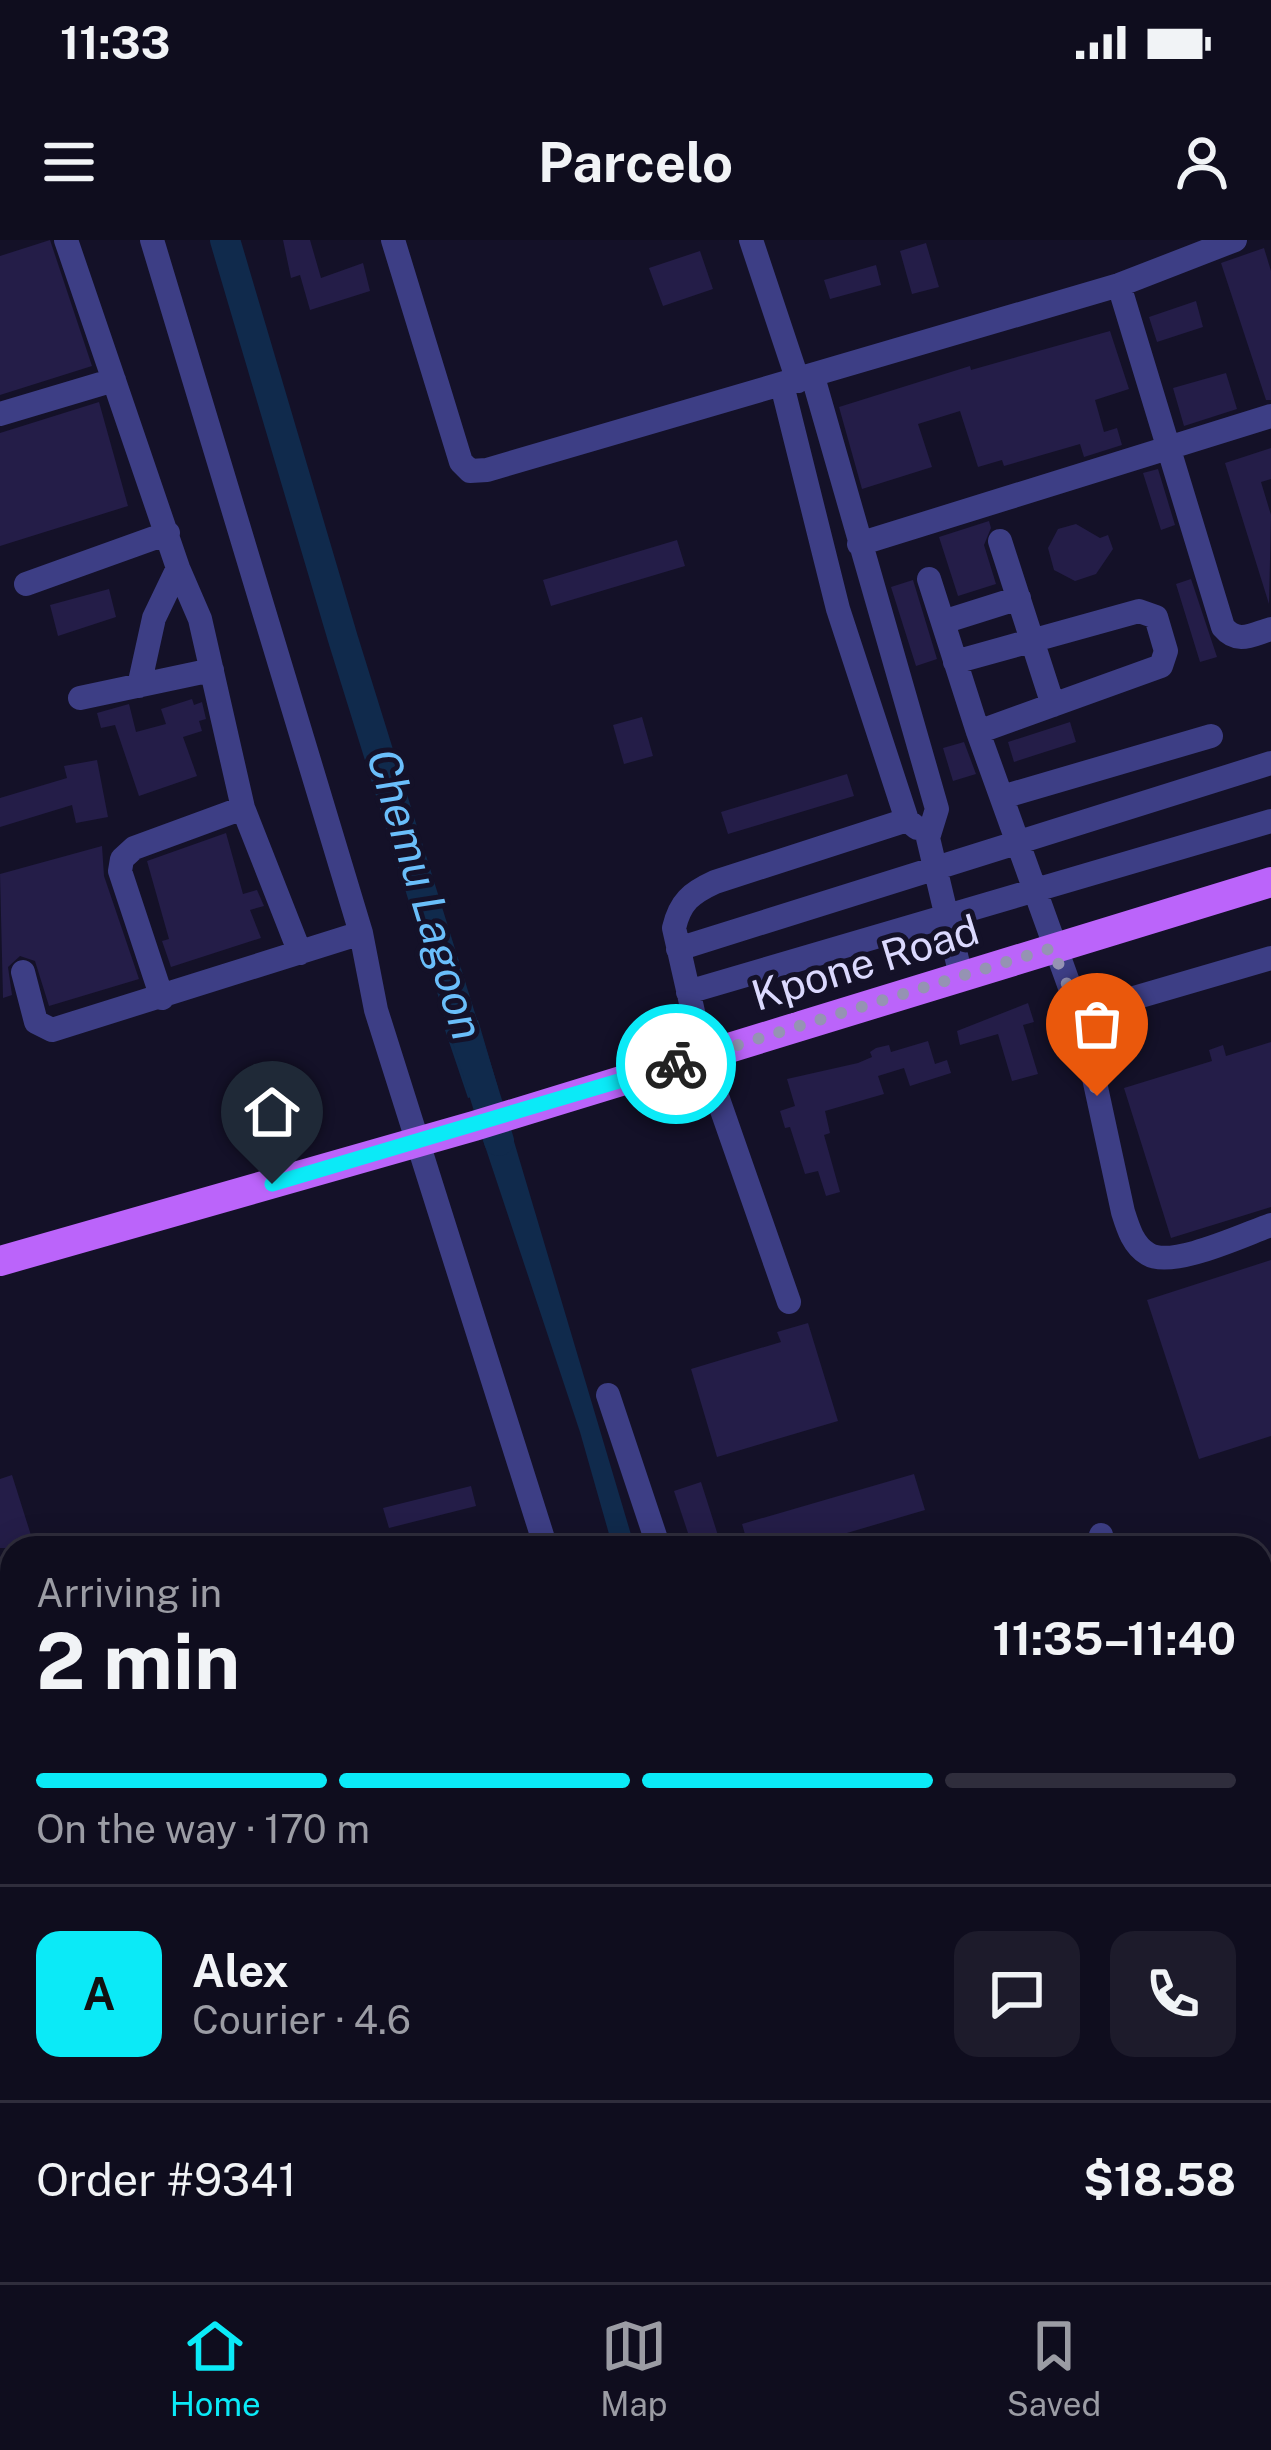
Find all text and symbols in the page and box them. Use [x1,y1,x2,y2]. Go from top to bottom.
text: 11:33 [60,16,170,69]
icon: menu [36,129,102,195]
icon: person [1169,129,1235,195]
text: Parcelo [538,131,733,194]
water label: Chemu Lagoon [357,742,495,1046]
street label: Kpone Road [746,904,984,1020]
pin [1046,973,1148,1096]
icon: bag [1064,991,1130,1057]
courier [616,1004,736,1124]
icon: bike [643,1031,709,1097]
pin [221,1061,323,1184]
icon: home [239,1079,305,1145]
text: Arriving in [36,1570,222,1616]
text: 11:35–11:40 [992,1612,1236,1665]
text: 2 min [36,1615,240,1707]
text: On the way · 170 m [36,1806,370,1852]
button: chat [954,1931,1080,2057]
button: phone [1110,1931,1236,2057]
text: Alex [192,1944,289,1997]
text: A [83,1967,115,2020]
text: Courier · 4.6 [192,1997,411,2043]
text: Order #9341 [36,2153,297,2206]
text: $18.58 [1083,2153,1236,2206]
tab: Home [170,2313,261,2423]
tab: Map [600,2313,667,2423]
tab: Saved [1007,2313,1101,2423]

